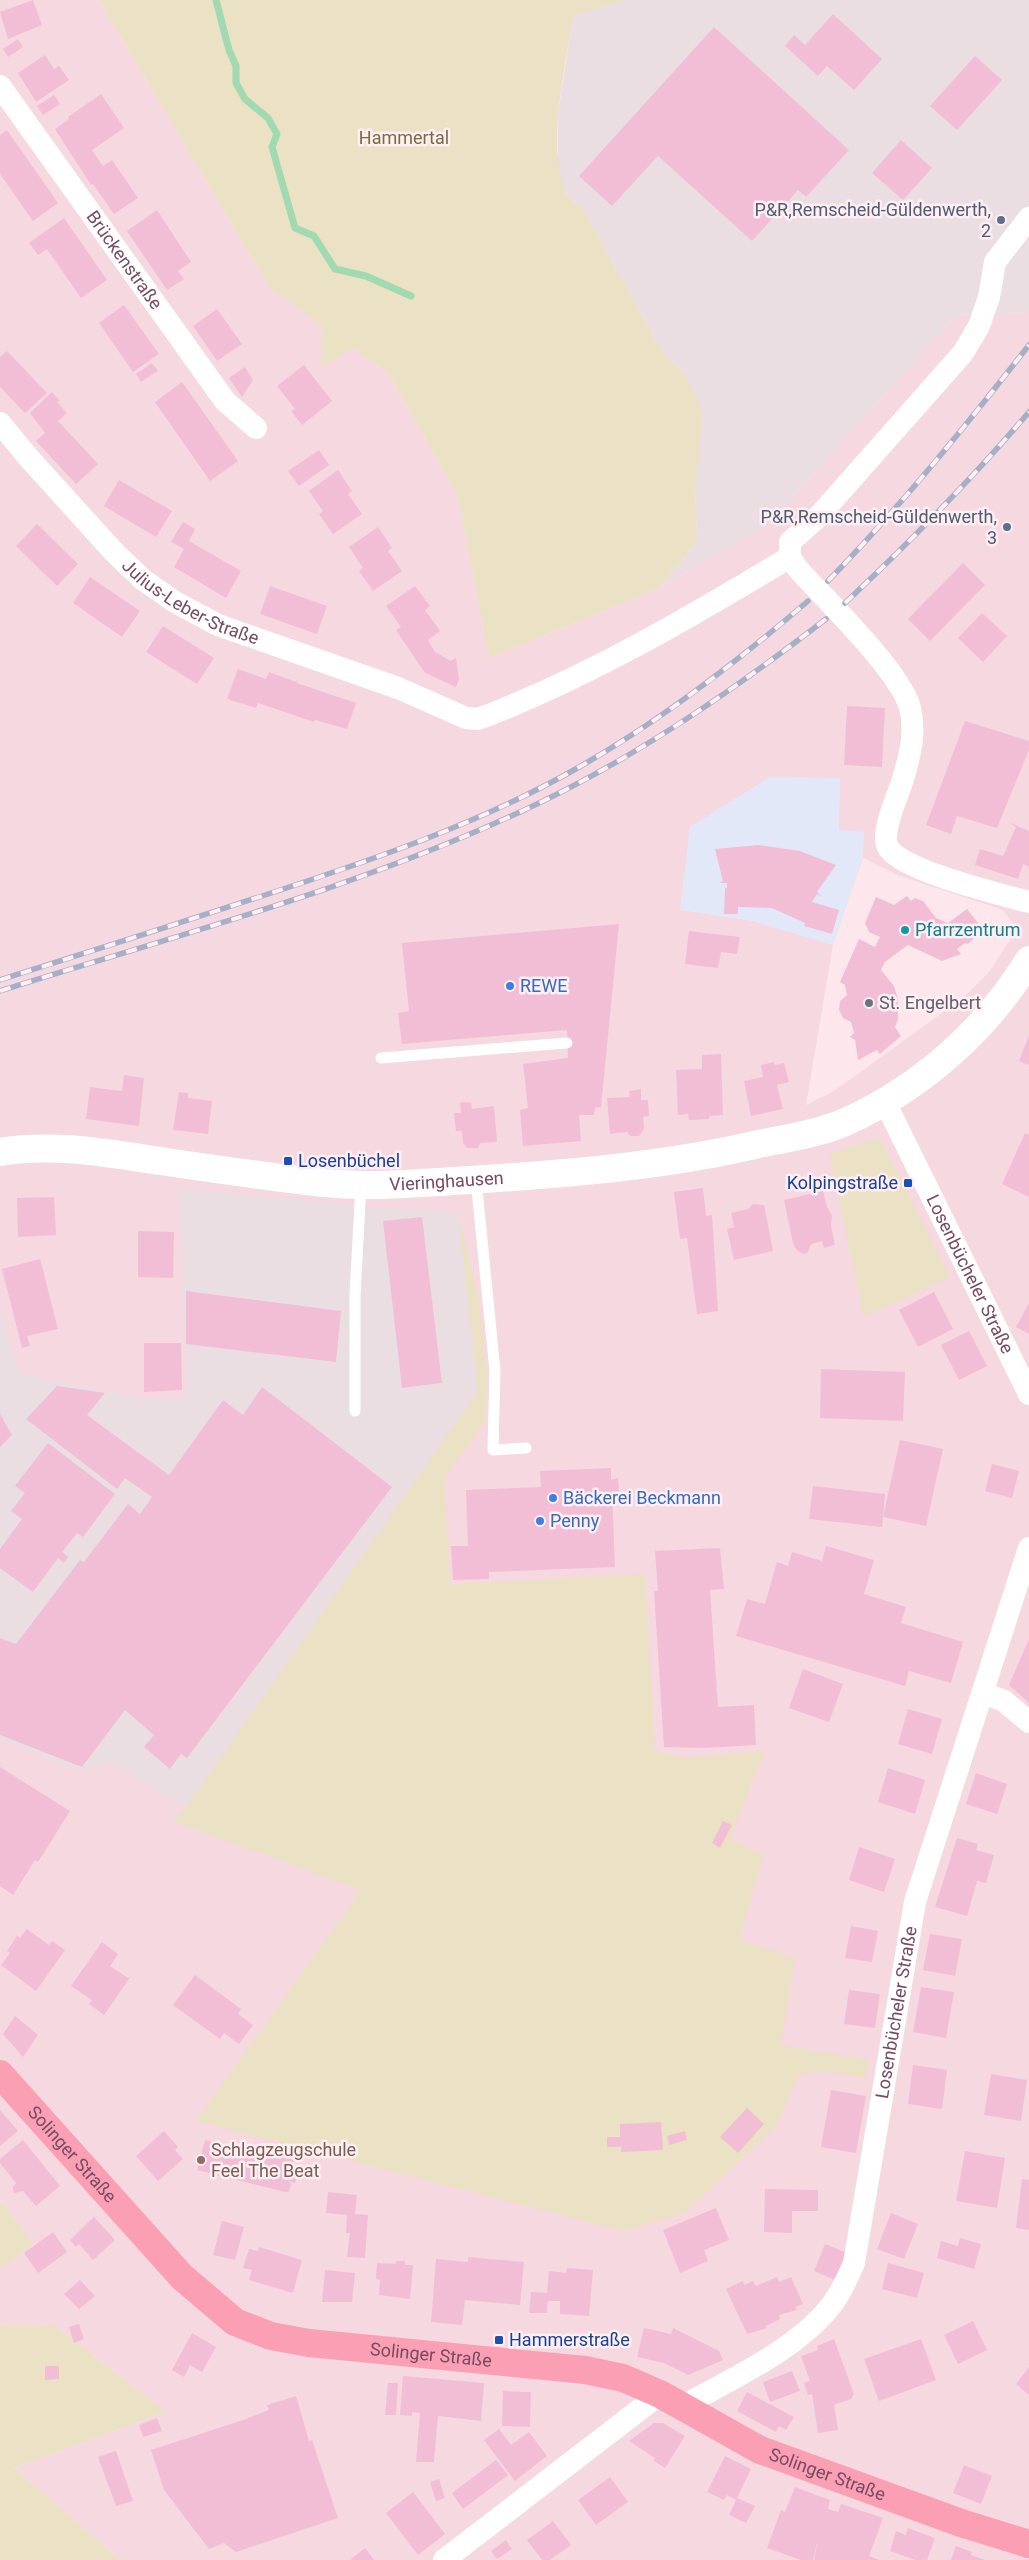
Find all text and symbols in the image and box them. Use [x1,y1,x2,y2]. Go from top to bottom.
park label: Hammertal [359,127,449,148]
place label: P&R,Remscheid-Güldenwerth, 2 [755,199,991,241]
street label: Brückenstraße [82,206,167,313]
marker: P&R,Remscheid-Güldenwerth, 2 [995,214,1007,226]
place label: P&R,Remscheid-Güldenwerth, 3 [761,506,997,548]
marker: P&R,Remscheid-Güldenwerth, 3 [1001,521,1013,533]
street label: Julius-Leber-Straße [118,555,262,648]
place label: Pfarrzentrum [915,919,1021,940]
marker: Pfarrzentrum [899,924,911,936]
place label: REWE [520,975,568,996]
marker: REWE [504,980,516,992]
place label: St. Engelbert [879,992,981,1013]
marker: St. Engelbert [863,997,875,1009]
place label: Losenbüchel [298,1150,400,1171]
marker: Losenbüchel [282,1155,294,1167]
street label: Vieringhausen [389,1167,504,1195]
place label: Kolpingstraße [787,1172,898,1193]
marker: Kolpingstraße [902,1177,914,1189]
street label: Losenbücheler Straße [922,1191,1018,1357]
place label: Bäckerei Beckmann [563,1487,721,1508]
marker: Bäckerei Beckmann [547,1492,559,1504]
place label: Penny [550,1510,600,1531]
marker: Penny [534,1515,546,1527]
street label: Losenbücheler Straße [871,1924,921,2100]
street label: Solinger Straße [24,2102,121,2207]
place label: Schlagzeugschule Feel The Beat [211,2139,356,2181]
marker: Schlagzeugschule Feel The Beat [195,2154,207,2166]
place label: Hammerstraße [509,2329,630,2350]
marker: Hammerstraße [493,2334,505,2346]
street label: Solinger Straße [369,2338,493,2371]
street label: Solinger Straße [766,2443,888,2505]

